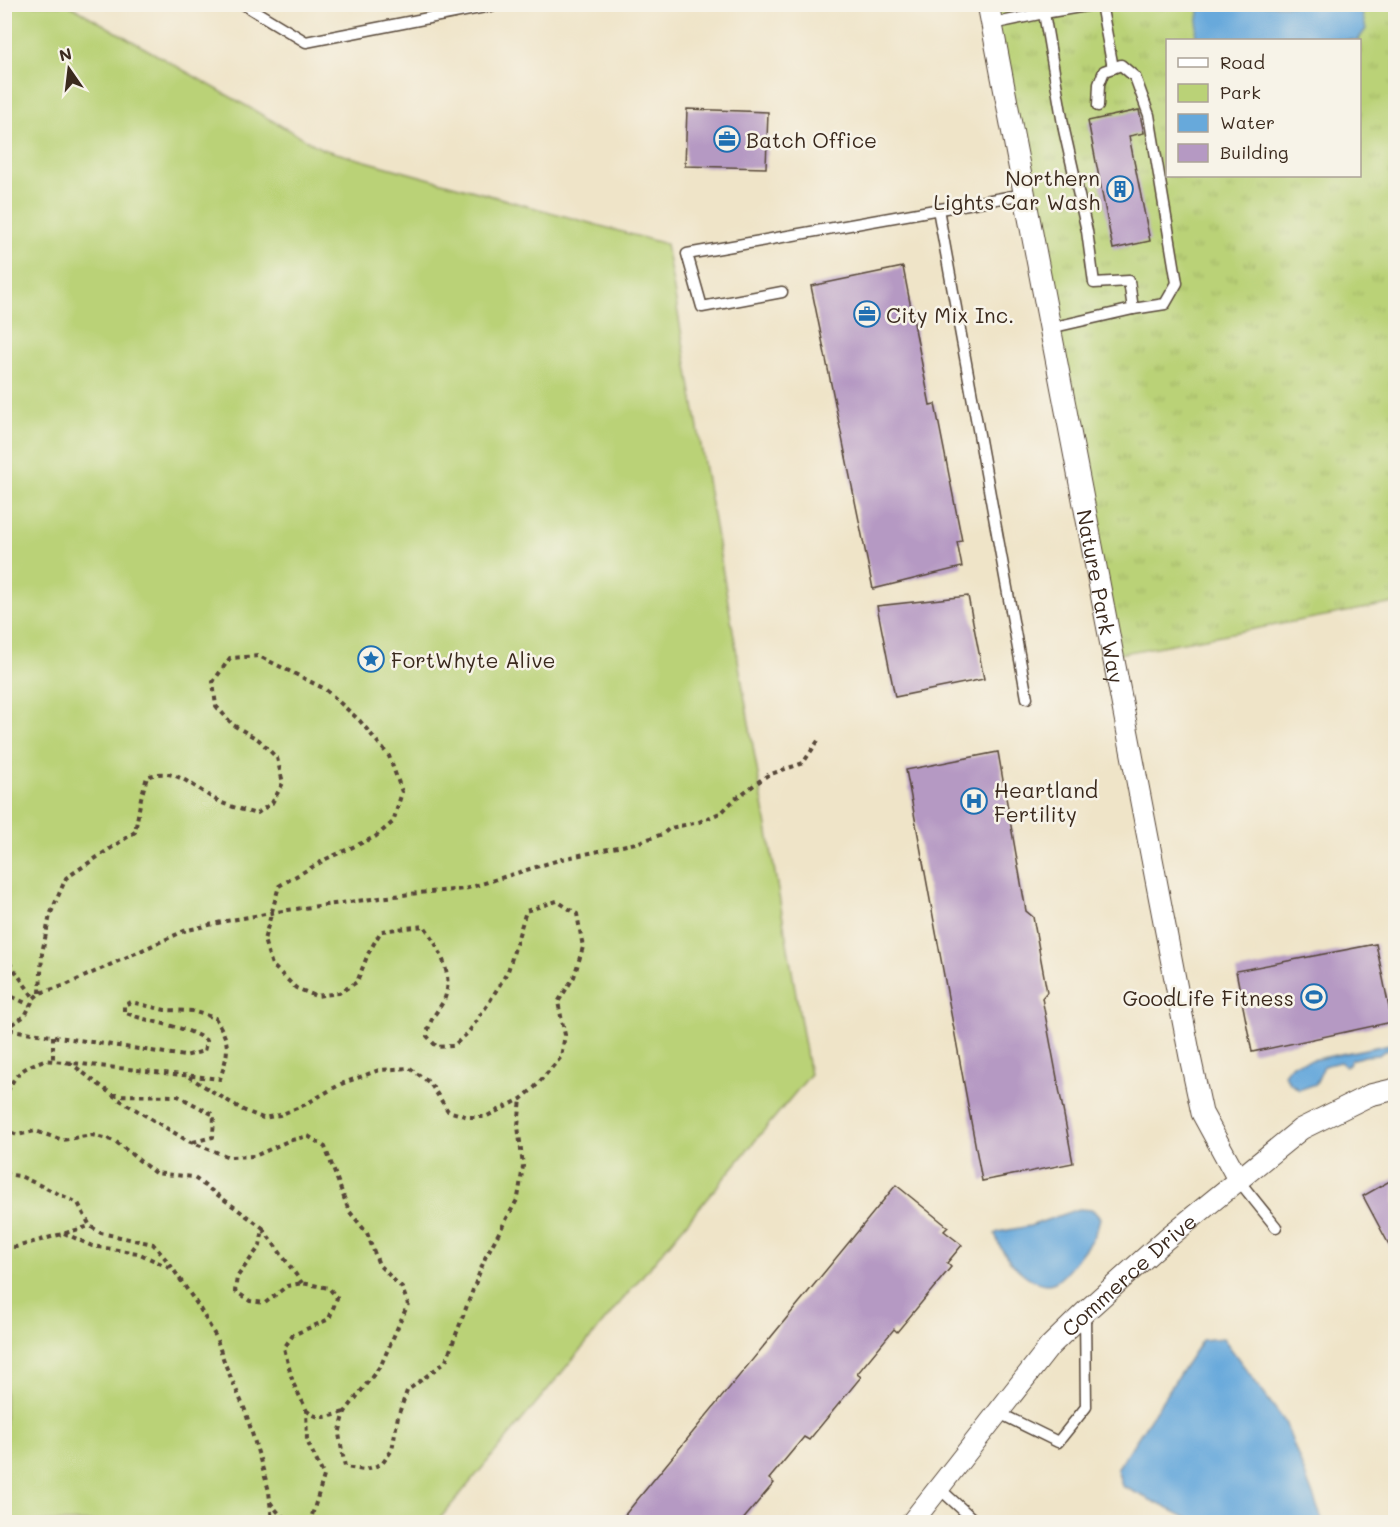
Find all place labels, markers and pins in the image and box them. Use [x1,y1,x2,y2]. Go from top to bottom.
office icon: Batch Office [712,124,742,154]
place label: Batch Office [746,126,877,153]
place label: Northern Lights Car Wash [933,164,1100,215]
building icon: Northern Lights Car Wash [1105,174,1135,204]
office icon: City Mix Inc. [852,299,882,329]
place label: City Mix Inc. [886,301,1014,328]
place icon: FortWhyte Alive [356,644,386,674]
place label: FortWhyte Alive [391,646,556,673]
place label: Heartland Fertility [994,776,1098,827]
hospital icon: Heartland Fertility [959,786,989,816]
sports icon: GoodLife Fitness [1299,982,1329,1012]
place label: GoodLife Fitness [1122,984,1294,1011]

